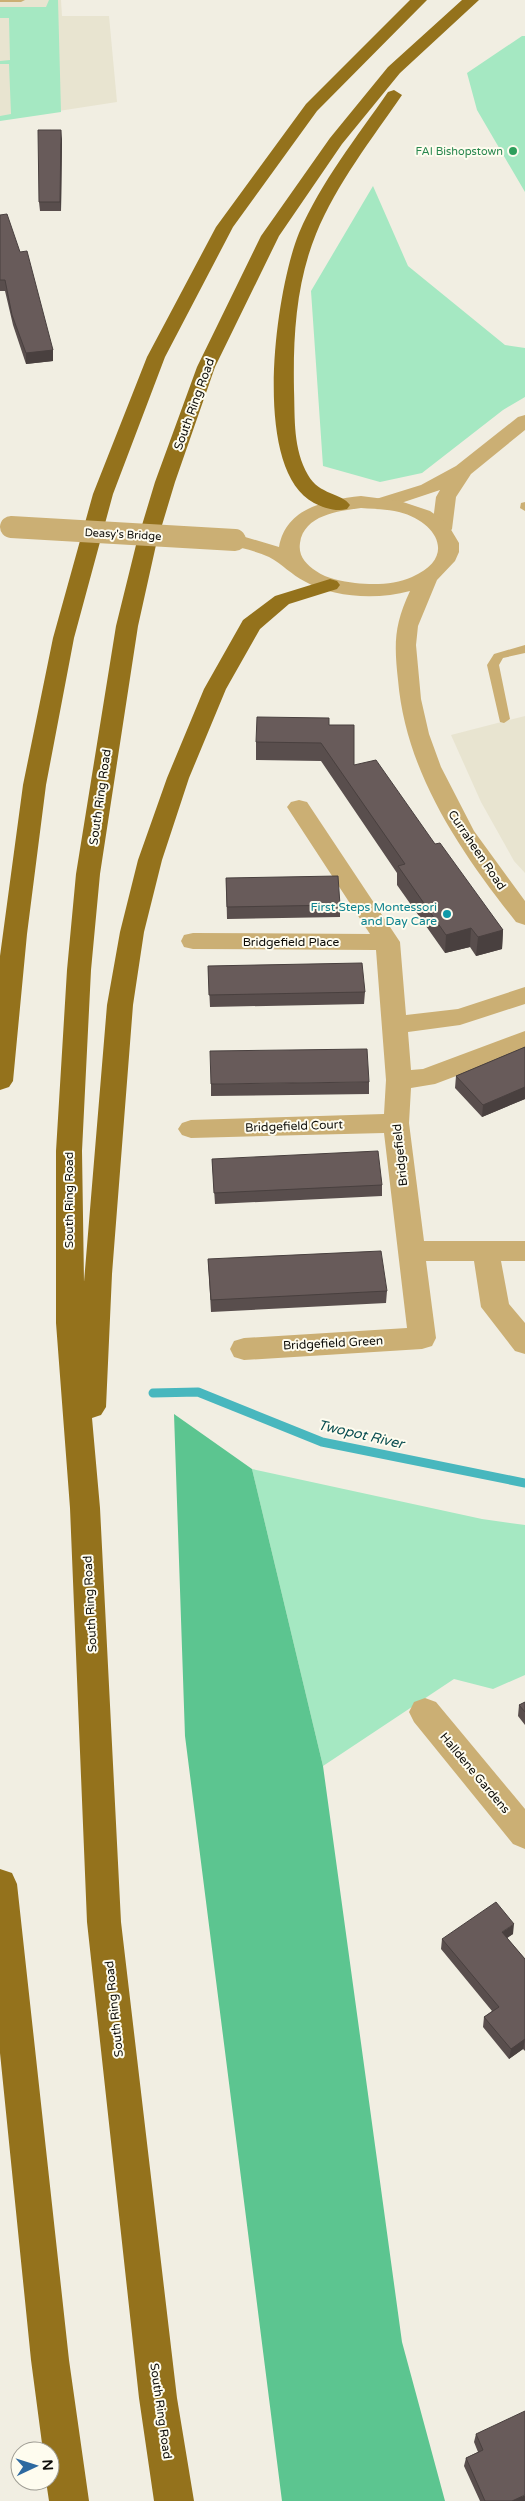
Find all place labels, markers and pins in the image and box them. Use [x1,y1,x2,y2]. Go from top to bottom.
place label: FAI Bishopstown [415,145,503,158]
marker: FAI Bishopstown [507,145,519,157]
place label: First Steps Montessori and Day Care [310,900,437,928]
marker: First Steps Montessori and Day Care [441,908,453,920]

